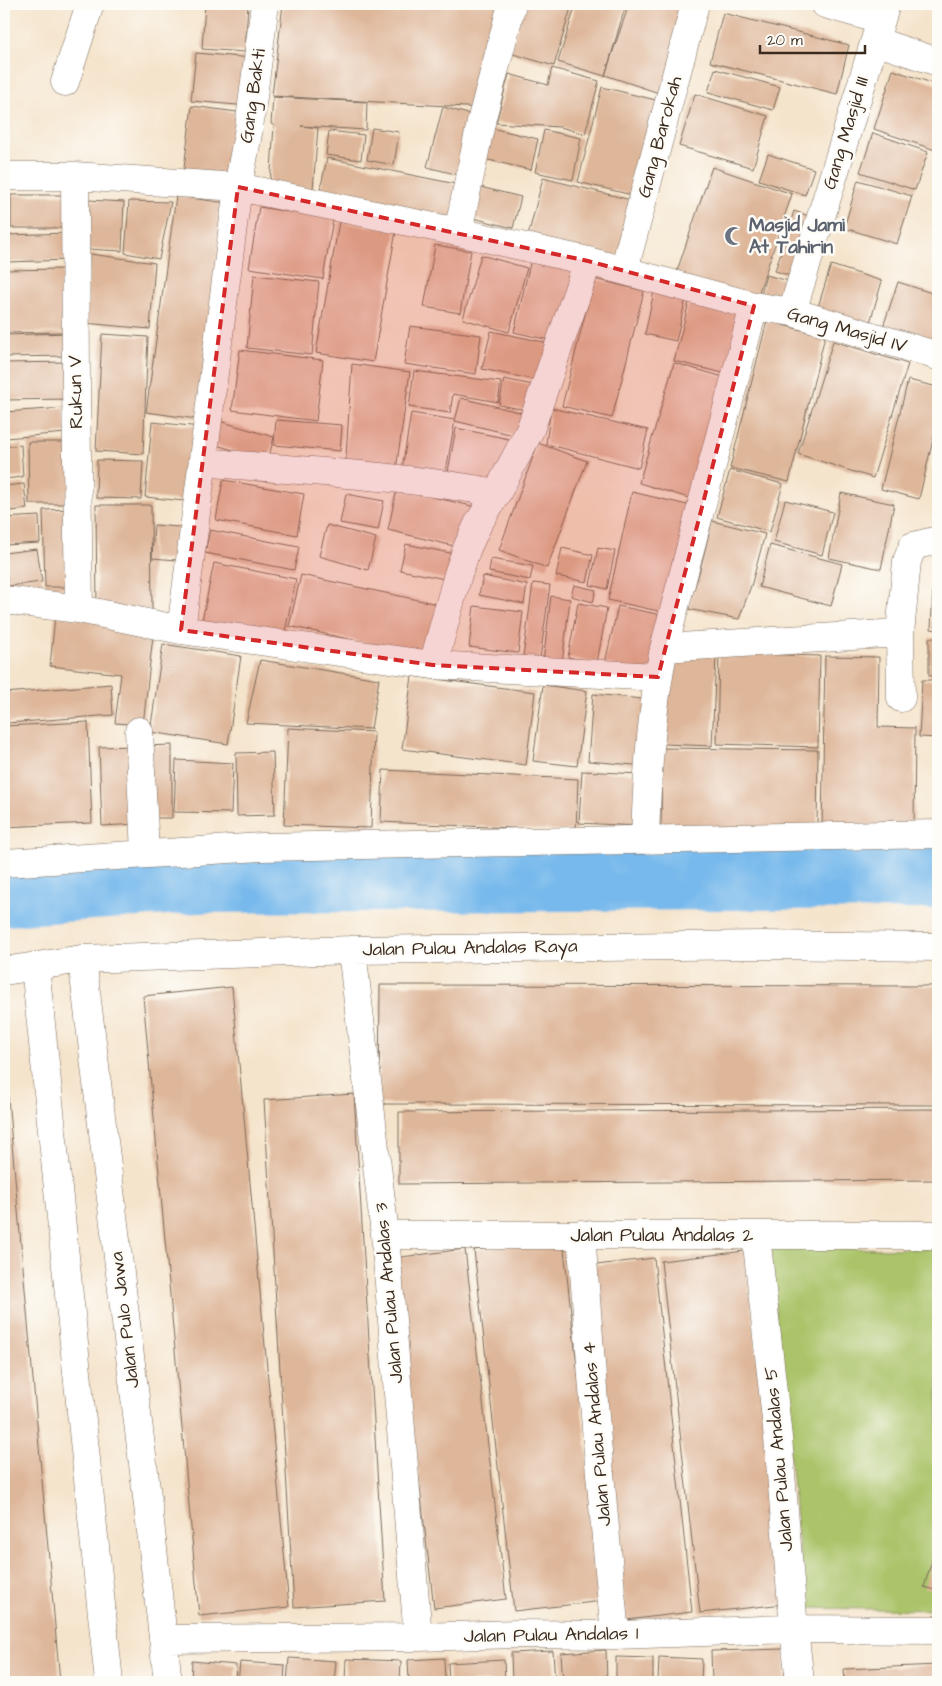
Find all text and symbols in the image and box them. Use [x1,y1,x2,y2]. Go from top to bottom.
scale bar [760,22,864,54]
text: 20 m [767,30,803,51]
street label: Gang Bakti [233,47,274,145]
street label: Gang Barokah [631,73,690,201]
street label: Gang Masjid III [816,73,877,193]
place label: Masjid Jami At Tahirin [749,212,845,261]
mosque icon: Masjid Jami At Tahirin [723,225,745,247]
street label: Gang Masjid IV [784,300,910,361]
street label: Rukun V [62,355,90,429]
street label: Jalan Pulau Andalas Raya [362,933,578,964]
street label: Jalan Pulau Andalas 3 [368,1201,410,1385]
street label: Jalan Pulau Andalas 2 [571,1222,754,1249]
street label: Jalan Pulo Jawa [103,1250,147,1390]
street label: Jalan Pulau Andalas 4 [575,1341,619,1527]
street label: Jalan Pulau Andalas 5 [757,1365,801,1553]
street label: Jalan Pulau Andalas 1 [464,1620,639,1650]

